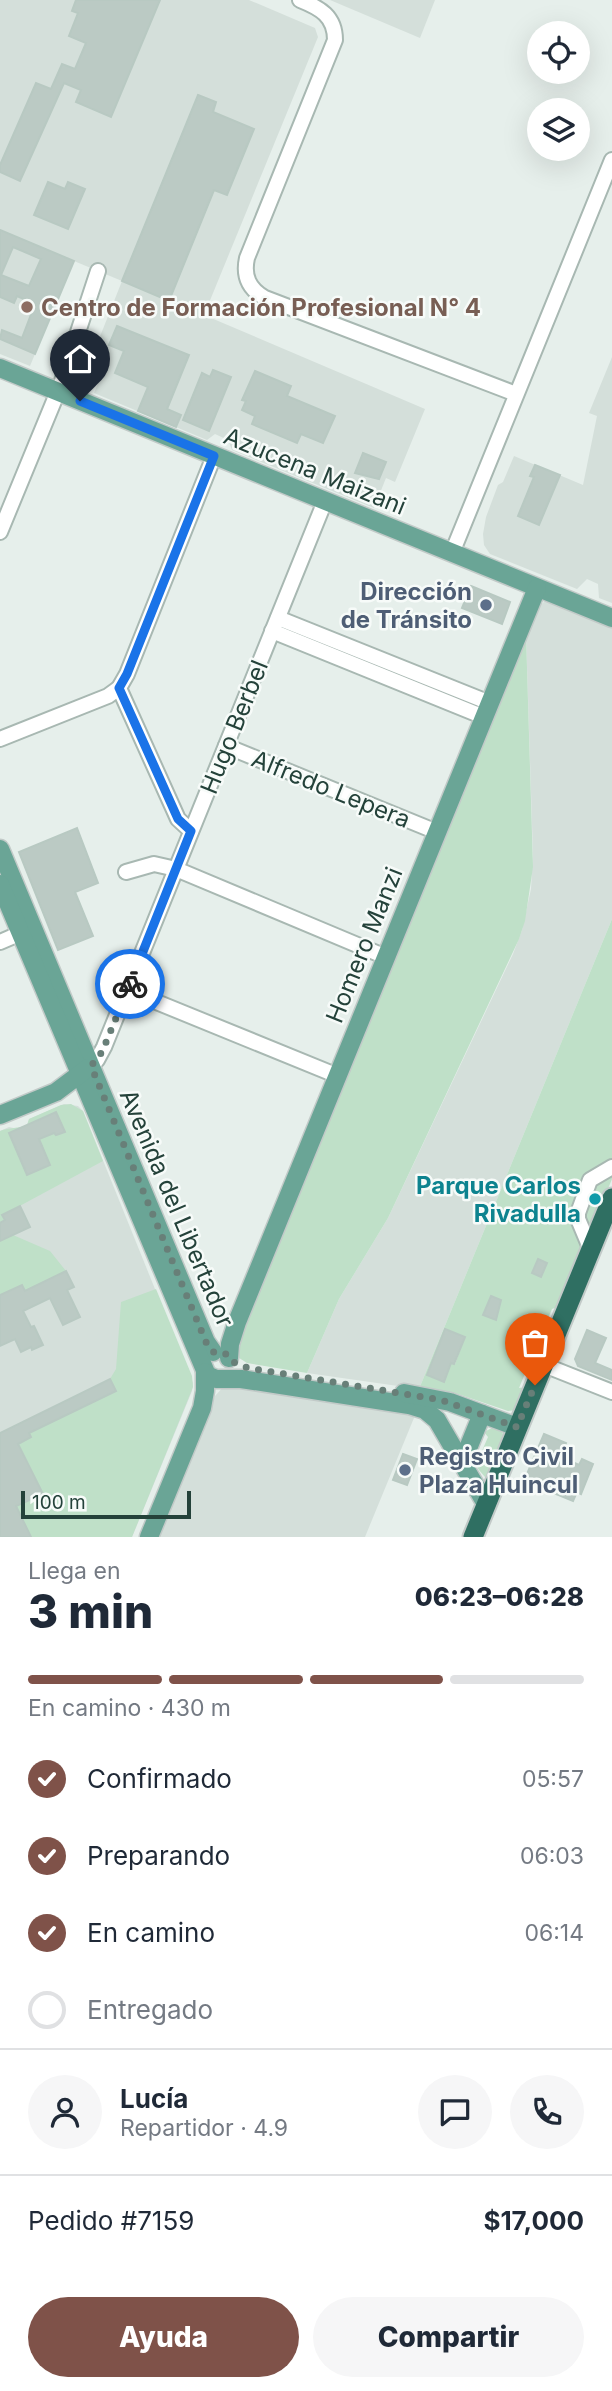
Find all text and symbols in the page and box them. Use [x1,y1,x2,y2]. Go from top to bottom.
map controls [527,21,590,161]
button: locate [527,21,590,84]
button: layers [527,98,590,161]
place label: Centro de Formación Profesional N° 4 [41,293,481,322]
marker: Centro de Formación Profesional N° 4 [19,299,35,315]
pin [50,329,110,401]
icon: home [61,340,99,378]
street label: Azucena Maizani [220,421,410,521]
place label: Dirección de Tránsito [341,577,472,634]
marker: Dirección de Tránsito [478,597,494,613]
street label: Hugo Berbel [194,656,274,798]
street label: Alfredo Lepera [247,744,415,834]
street label: Homero Manzi [320,863,408,1027]
courier [95,949,165,1019]
icon: bike [111,965,149,1003]
street label: Avenida del Libertador [114,1085,240,1331]
place label: Parque Carlos Rivadulla [416,1171,581,1228]
marker: Parque Carlos Rivadulla [587,1191,603,1207]
pin [505,1313,565,1385]
icon: bag [516,1324,554,1362]
place label: Registro Civil Plaza Huincul [419,1442,578,1499]
marker: Registro Civil Plaza Huincul [397,1462,413,1478]
scale bar [21,1488,191,1520]
text: 100 m [32,1491,86,1514]
text: Llega en [28,1557,120,1585]
text: 06:23–06:28 [415,1581,584,1612]
text: 3 min [28,1583,153,1639]
text: En camino · 430 m [28,1694,231,1722]
icon: check [28,1760,66,1798]
text: Confirmado [87,1763,232,1794]
text: 05:57 [522,1765,584,1793]
icon: check [28,1837,66,1875]
text: Preparando [87,1840,230,1871]
text: 06:03 [520,1842,584,1870]
icon: check [28,1914,66,1952]
text: En camino [87,1917,215,1948]
text: 06:14 [524,1919,584,1947]
text: Entregado [87,1994,213,2025]
button: person [28,2075,102,2149]
button: chat [418,2075,492,2149]
button: phone [510,2075,584,2149]
text: Lucía [120,2083,188,2114]
text: Repartidor · 4.9 [120,2114,288,2142]
text: Pedido #7159 [28,2205,194,2236]
text: $17,000 [483,2205,584,2236]
button: Ayuda [28,2297,299,2377]
button: Compartir [313,2297,584,2377]

